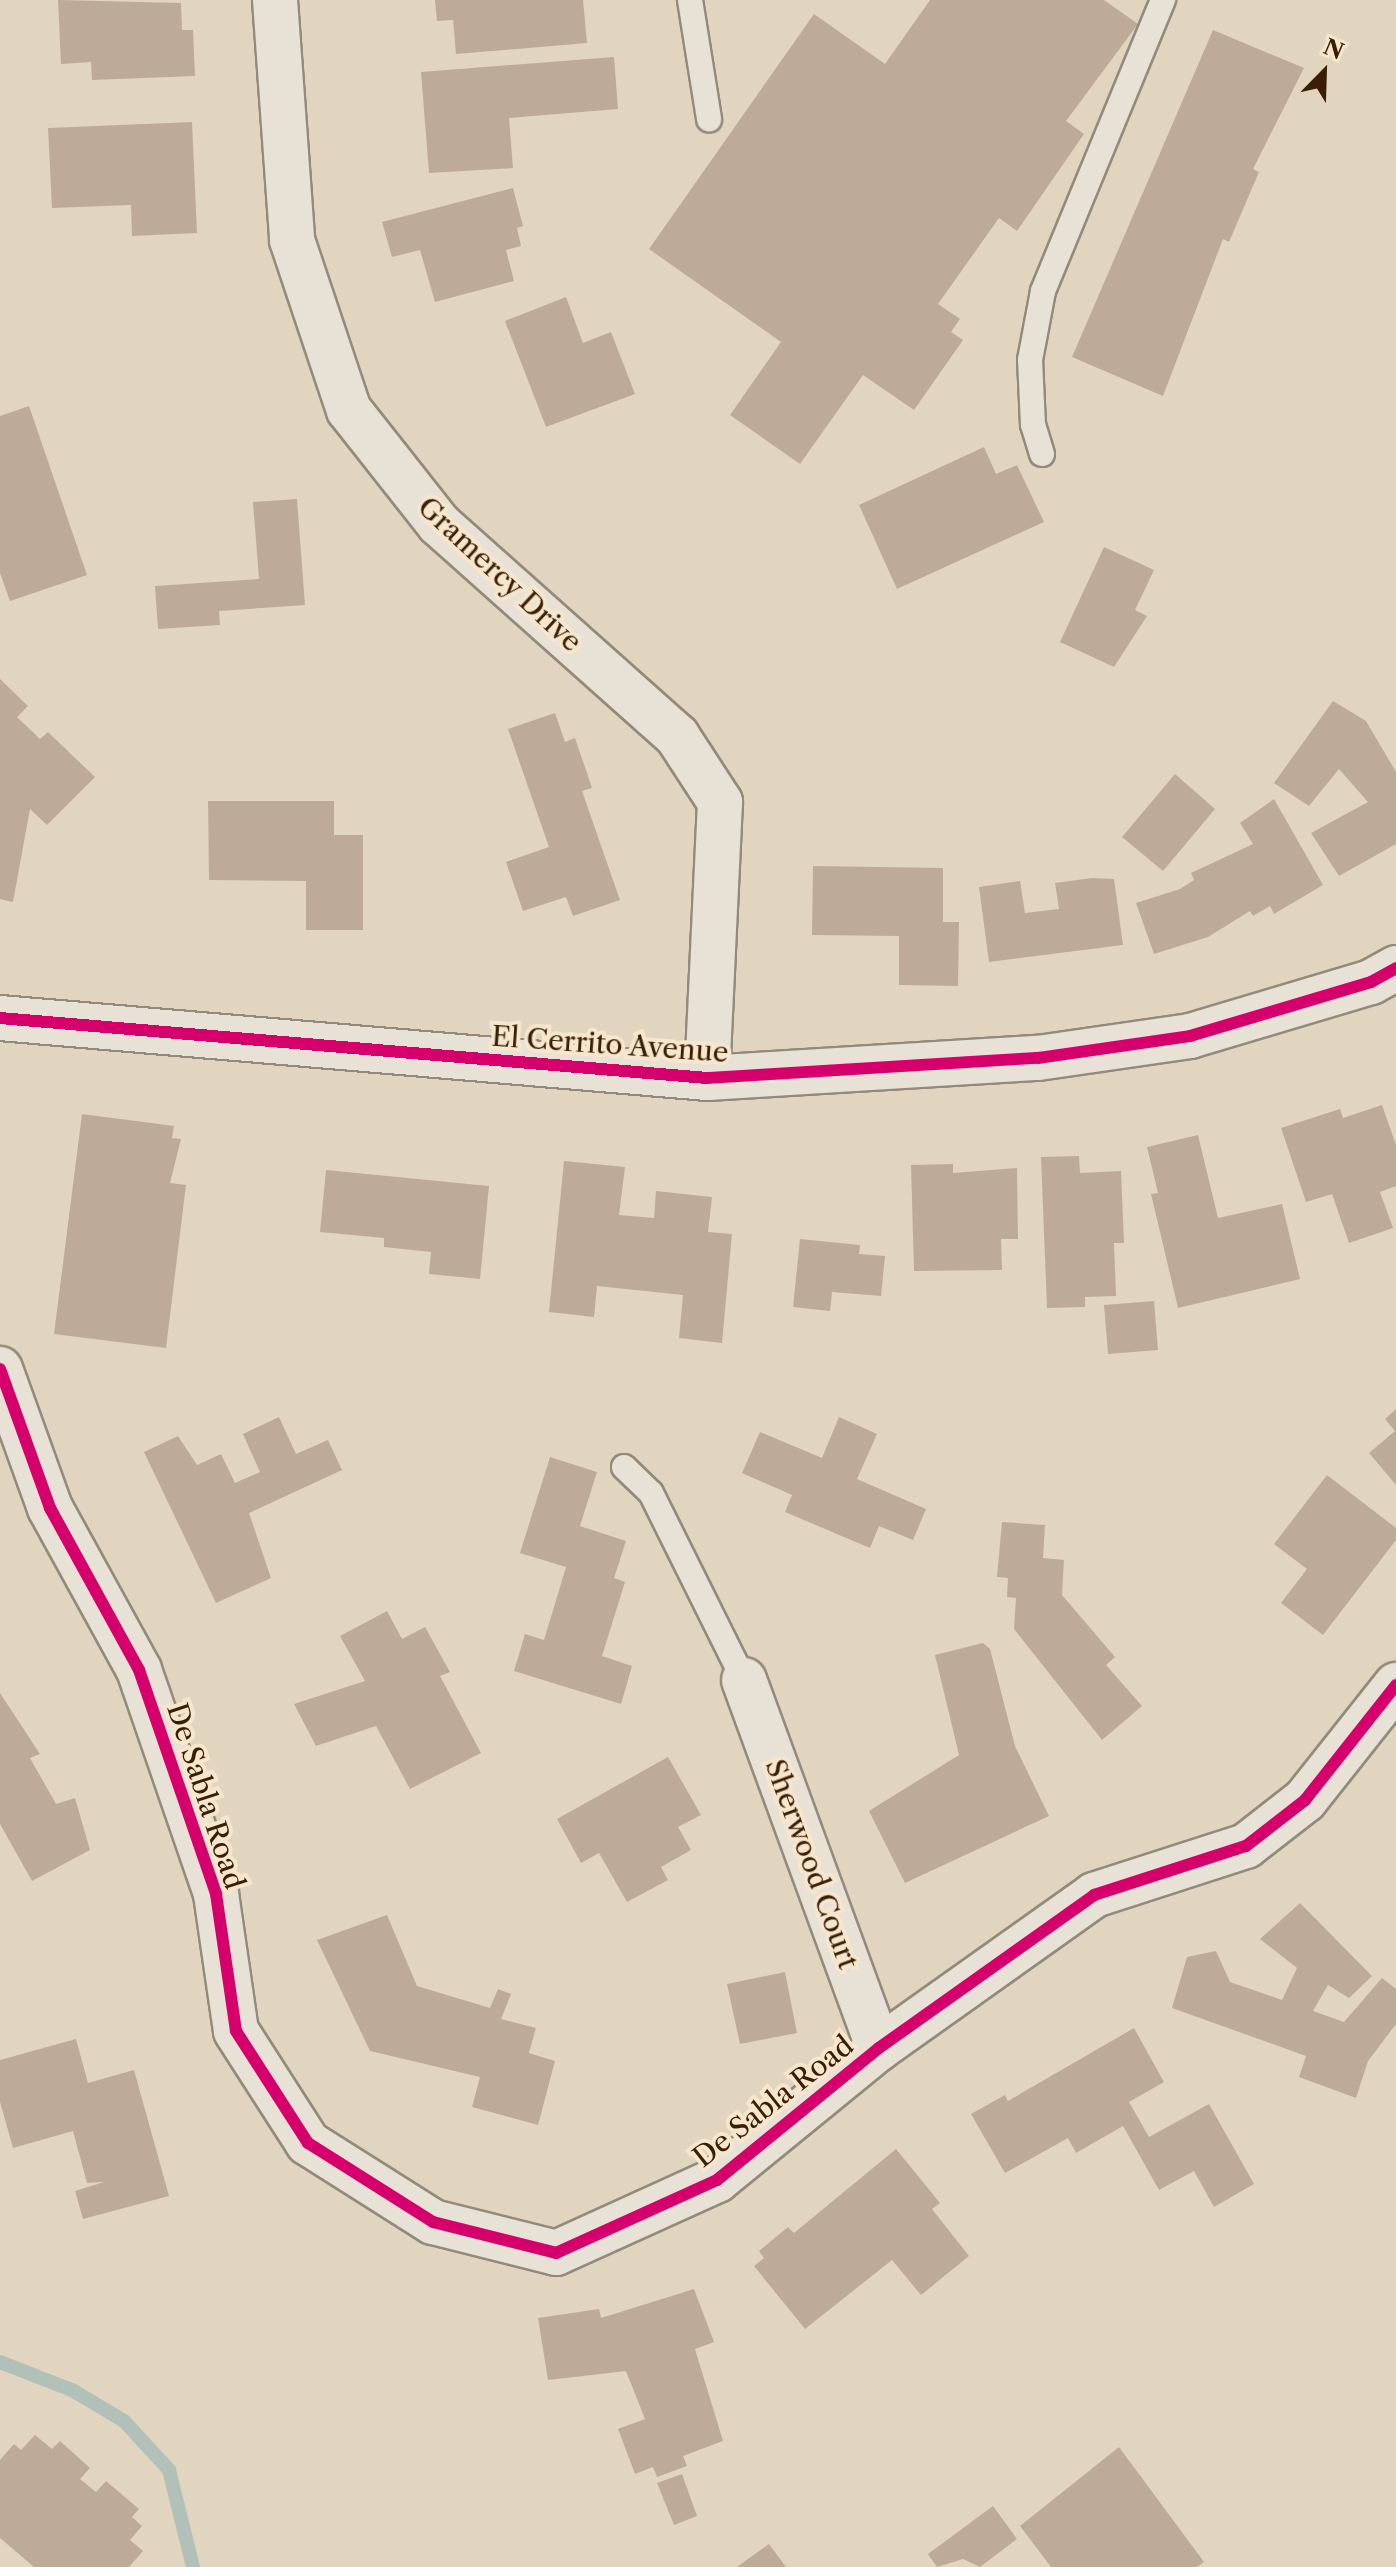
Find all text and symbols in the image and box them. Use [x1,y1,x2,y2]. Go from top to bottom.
north arrow [1284,32,1364,112]
text: N [1319,33,1348,66]
street label: Gramercy Drive [411,489,589,659]
street label: El Cerrito Avenue [490,1019,730,1069]
street label: De Sabla Road [160,1699,252,1893]
street label: Sherwood Court [758,1755,866,1973]
street label: De Sabla Road [686,2028,860,2174]

